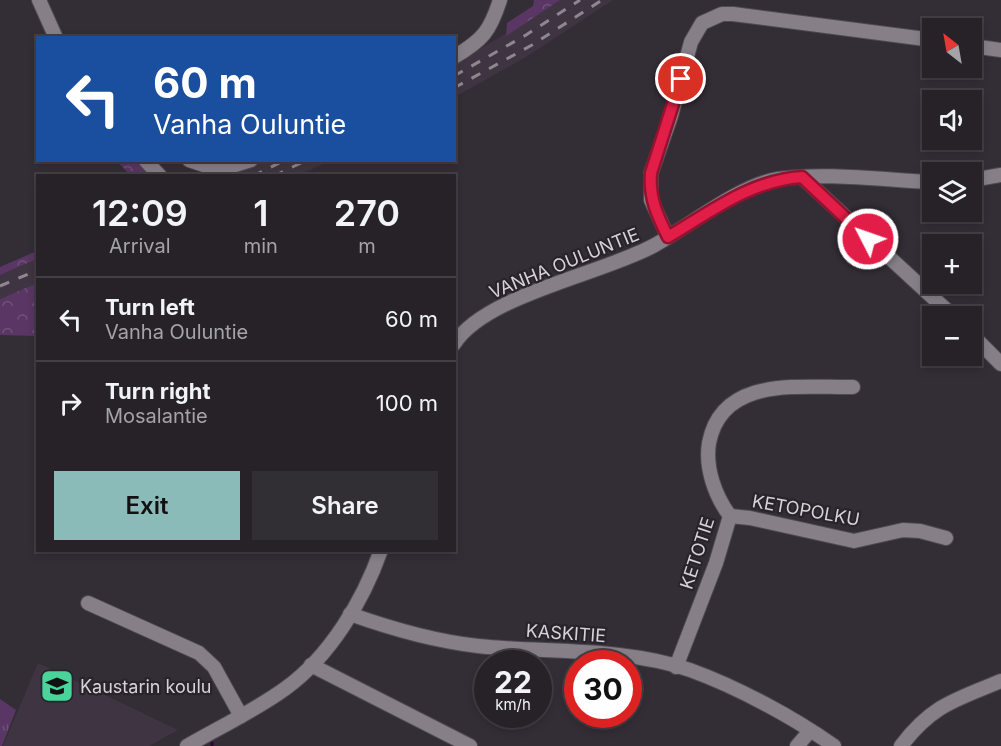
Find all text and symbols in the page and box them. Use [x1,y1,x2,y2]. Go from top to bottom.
north arrow [922,18,982,78]
map controls [922,18,982,366]
pin [655,53,706,104]
text: 60 m [153,57,257,108]
icon: left [54,60,132,138]
icon: arrive [664,62,697,95]
button: sound [922,90,982,150]
text: Vanha Ouluntie [153,108,346,141]
button: layers [922,162,982,222]
text: 12:09 [92,191,188,235]
text: 1 [253,191,268,235]
text: 270 [334,191,400,235]
position arrow [836,207,900,271]
street label: VANHA OULUNTIE [486,223,642,303]
text: Arrival [109,234,171,258]
text: min [244,234,278,258]
text: m [358,234,376,258]
button: + [922,234,982,294]
text: Turn left [105,294,195,320]
icon: left [54,303,87,336]
text: 60 m [385,306,438,332]
button: − [922,306,982,366]
text: Vanha Ouluntie [105,320,248,344]
text: Turn right [105,378,211,404]
icon: right [54,387,87,420]
text: 100 m [376,390,438,416]
text: Mosalantie [105,404,208,428]
button: Exit [54,471,240,540]
button: Share [252,471,438,540]
street label: KETOPOLKU [751,490,861,530]
street label: KETOTIE [676,514,718,592]
street label: KASKITIE [525,620,607,646]
speed limit sign: 30 [564,650,642,728]
text: 22 [494,664,532,700]
school or university icon: Kaustarin koulu [39,668,75,704]
place label: Kaustarin koulu [80,676,211,697]
text: km/h [495,695,531,714]

